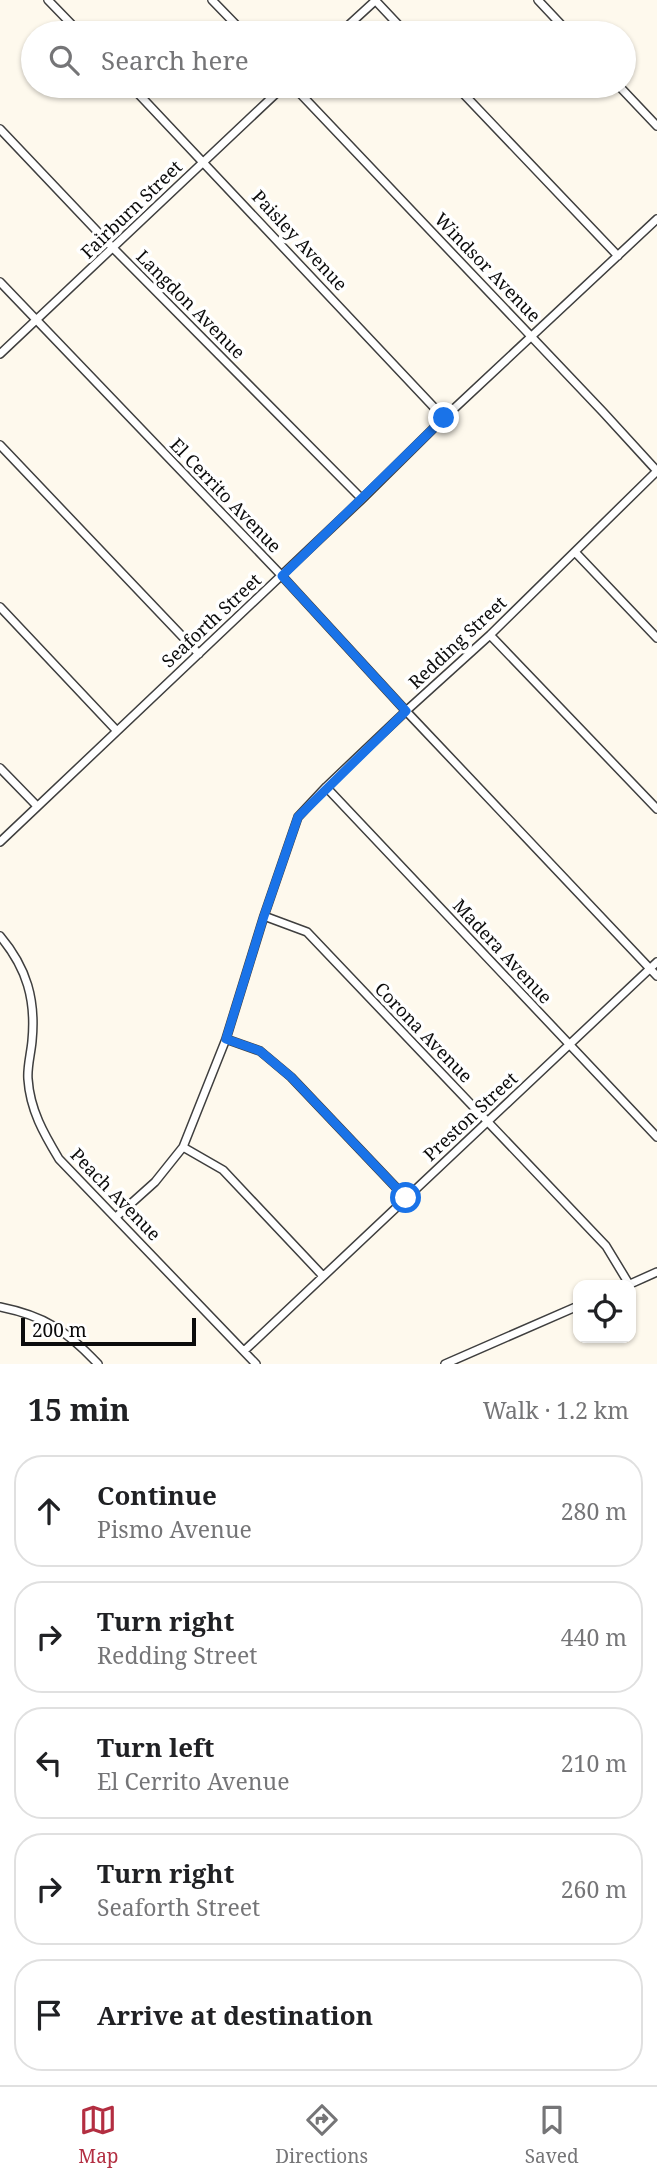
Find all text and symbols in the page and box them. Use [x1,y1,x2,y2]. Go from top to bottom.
search box [21,21,636,98]
icon: search [45,41,83,79]
text: Search here [101,42,249,78]
street label: Fairburn Street [75,155,187,263]
street label: Paisley Avenue [247,185,353,295]
street label: Windsor Avenue [430,207,546,327]
street label: Langdon Avenue [131,244,251,364]
route end [428,402,459,433]
street label: El Cerrito Avenue [165,432,287,558]
street label: Seaforth Street [156,568,266,672]
street label: Redding Street [403,590,511,694]
street label: Madera Avenue [448,893,558,1009]
street label: Corona Avenue [370,977,478,1087]
street label: Preston Street [418,1066,522,1166]
street label: Peach Avenue [66,1143,166,1245]
route start [390,1182,421,1213]
map controls [573,1280,636,1343]
button: locate [573,1280,636,1343]
scale bar [21,1315,196,1347]
text: 200 m [32,1317,87,1343]
text: 15 min [28,1389,130,1430]
text: Walk · 1.2 km [483,1394,629,1426]
text: Continue [97,1477,217,1513]
icon: ahead [30,1492,68,1530]
text: 280 m [561,1495,627,1527]
text: Pismo Avenue [97,1513,252,1545]
text: Turn right [97,1603,234,1639]
icon: right [30,1618,68,1656]
text: 440 m [561,1621,627,1653]
text: Redding Street [97,1639,257,1671]
text: Turn left [97,1729,214,1765]
icon: left [30,1744,68,1782]
text: 210 m [561,1747,627,1779]
text: El Cerrito Avenue [97,1765,289,1797]
text: Turn right [97,1855,234,1891]
icon: right [30,1870,68,1908]
text: 260 m [561,1873,627,1905]
text: Seaforth Street [97,1891,260,1923]
icon: arrive [30,1996,68,2034]
text: Arrive at destination [97,1997,373,2033]
tab: Map [78,2101,119,2169]
tab: Directions [275,2101,368,2169]
tab: Saved [525,2101,579,2169]

